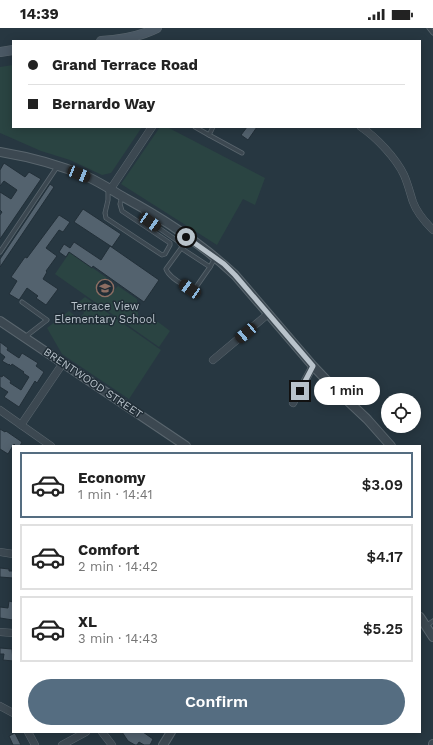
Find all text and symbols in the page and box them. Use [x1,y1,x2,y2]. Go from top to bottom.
text: 14:39 [20,5,59,23]
text: Grand Terrace Road [52,56,198,74]
text: Bernardo Way [52,95,155,113]
car [66,164,92,184]
car [137,210,163,234]
route start [177,228,195,246]
car [177,277,203,301]
school or university icon: Terrace View Elementary School [95,278,115,298]
place label: Terrace View Elementary School [54,300,156,326]
car [233,321,259,345]
street label: BRENTWOOD STREET [41,345,145,421]
callout: 1 min [314,377,380,405]
route end [291,382,309,400]
text: 1 min [330,383,364,398]
map controls [381,393,421,433]
button: locate [381,393,421,433]
icon: car [30,467,66,503]
text: Economy [78,469,145,487]
text: $3.09 [362,476,403,494]
text: 1 min · 14:41 [78,487,153,502]
icon: car [30,539,66,575]
text: Comfort [78,541,139,559]
text: $4.17 [366,548,403,566]
text: 2 min · 14:42 [78,559,158,574]
icon: car [30,611,66,647]
text: XL [78,613,97,631]
text: $5.25 [363,620,403,638]
text: 3 min · 14:43 [78,631,158,646]
button: Confirm [28,679,405,725]

